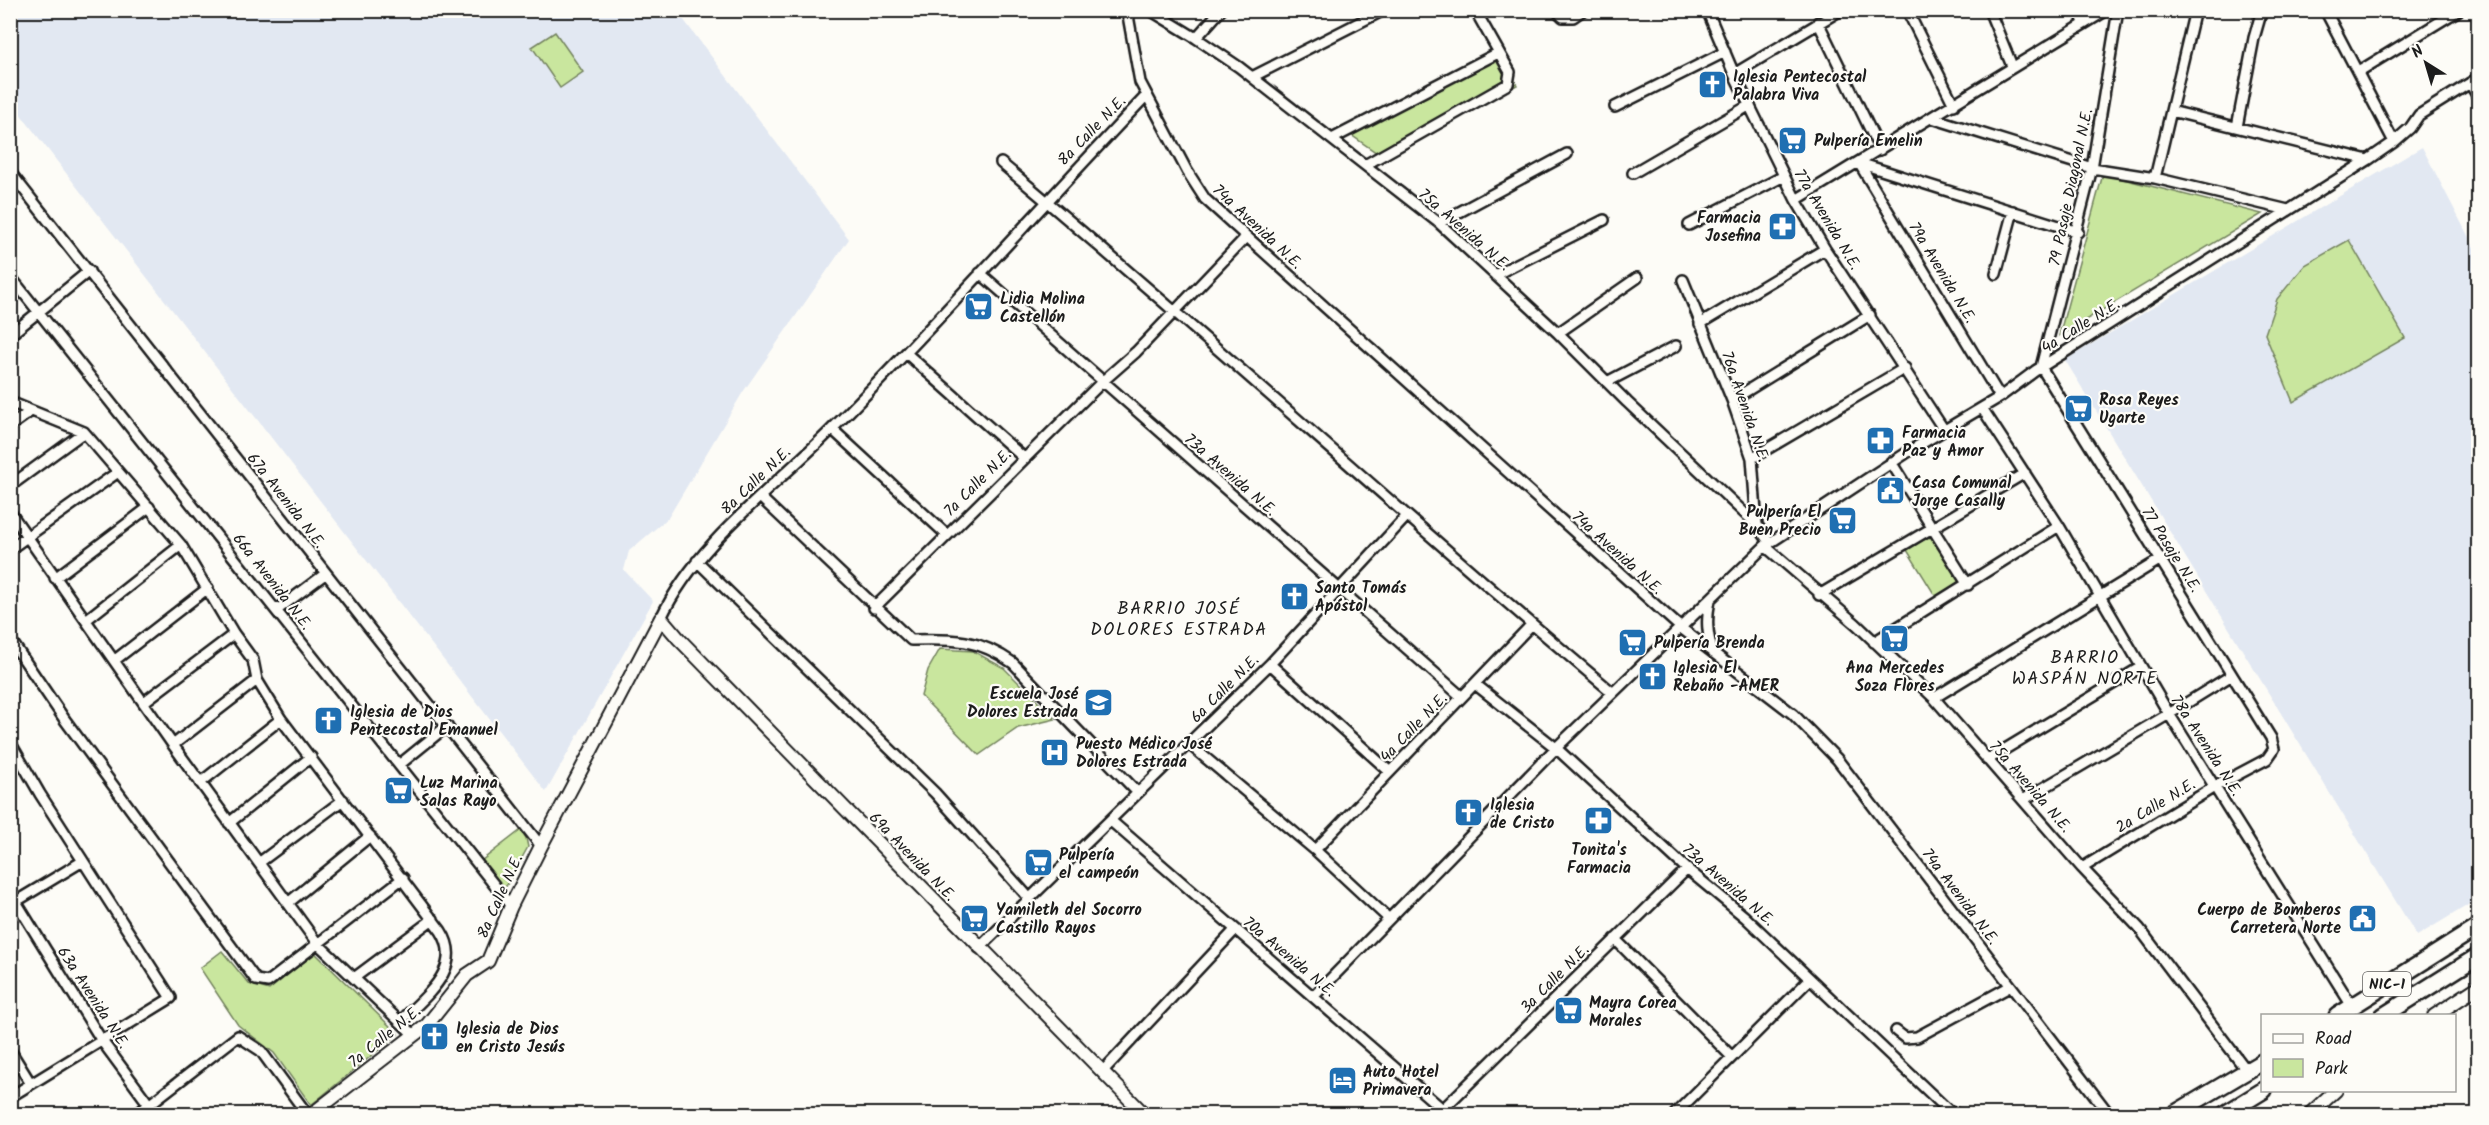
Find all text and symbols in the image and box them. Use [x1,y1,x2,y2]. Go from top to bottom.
north arrow [2396,33,2456,93]
text: N [2406,39,2429,65]
place label: Iglesia Pentecostal Palabra Viva [1733,65,1867,108]
church icon: Iglesia Pentecostal Palabra Viva [1696,69,1728,101]
street label: 8a Calle N.E. [1052,90,1132,172]
street label: 79 Pasaje Diagonal N.E. [2043,106,2100,268]
supermarket icon: Pulpería Emelin [1777,124,1809,156]
place label: Pulpería Emelin [1814,129,1923,154]
street label: 77a Avenida N.E. [1787,164,1867,275]
street label: 74a Avenida N.E. [1206,178,1308,276]
street label: 75a Avenida N.E. [1412,183,1516,277]
place label: Farmacia Josefina [1697,206,1761,249]
pharmacy icon: Farmacia Josefina [1766,210,1798,242]
street label: 79a Avenida N.E. [1901,217,1982,328]
place label: Lidia Molina Castellón [1000,287,1085,330]
supermarket icon: Lidia Molina Castellón [963,291,995,323]
street label: 4a Calle N.E. [2036,292,2125,360]
street label: 76a Avenida N.E. [1714,348,1775,465]
place label: Rosa Reyes Ugarte [2099,388,2179,431]
supermarket icon: Rosa Reyes Ugarte [2062,392,2094,424]
place label: Farmacia Paz y Amor [1902,421,1985,464]
pharmacy icon: Farmacia Paz y Amor [1865,425,1897,457]
street label: 73a Avenida N.E. [1178,428,1282,523]
street label: 8a Calle N.E. [715,441,797,521]
street label: 7a Calle N.E. [938,443,1018,523]
street label: 67a Avenida N.E. [240,448,331,554]
place label: Casa Comunal Jorge Casally [1912,471,2012,514]
public building icon: Casa Comunal Jorge Casally [1875,475,1907,507]
place label: Pulpería El Buen Precio [1739,500,1822,543]
street label: 77 Pasaje N.E. [2134,502,2207,598]
supermarket icon: Pulpería El Buen Precio [1826,504,1858,536]
street label: 74a Avenida N.E. [1566,505,1668,601]
street label: 66a Avenida N.E. [226,528,318,636]
place label: Santo Tomás Apóstol [1315,576,1407,619]
church icon: Santo Tomás Apóstol [1278,580,1310,612]
district label: BARRIO JOSÉ DOLORES ESTRADA [1090,595,1268,645]
supermarket icon: Ana Mercedes Soza Flores [1879,623,1911,655]
supermarket icon: Pulpería Brenda [1617,626,1649,658]
place label: Pulpería Brenda [1654,631,1765,656]
district label: BARRIO WASPÁN NORTE [2012,644,2158,694]
street label: 6a Calle N.E. [1185,649,1265,729]
place label: Iglesia El Rebaño -AMER [1673,656,1779,699]
place label: Ana Mercedes Soza Flores [1846,656,1945,699]
church icon: Iglesia El Rebaño -AMER [1636,660,1668,692]
place label: Escuela José Dolores Estrada [967,682,1079,725]
school or university icon: Escuela José Dolores Estrada [1083,686,1115,718]
street label: 4a Calle N.E. [1374,687,1454,769]
street label: 78a Avenida N.E. [2163,690,2248,802]
place label: Iglesia de Dios Pentecostal Emanuel [350,700,498,743]
church icon: Iglesia de Dios Pentecostal Emanuel [313,704,345,736]
place label: Puesto Médico José Dolores Estrada [1076,732,1212,775]
street label: 75a Avenida N.E. [1983,735,2077,839]
hospital icon: Puesto Médico José Dolores Estrada [1039,736,1071,768]
place label: Luz Marina Salas Rayo [420,771,498,814]
street label: 2a Calle N.E. [2111,773,2201,840]
supermarket icon: Luz Marina Salas Rayo [383,775,415,807]
place label: Iglesia de Cristo [1490,793,1554,836]
church icon: Iglesia de Cristo [1453,797,1485,829]
pharmacy icon: Tonita's Farmacia [1583,805,1615,837]
street label: 69a Avenida N.E. [863,807,961,908]
place label: Tonita's Farmacia [1567,838,1631,881]
street label: 73a Avenida N.E. [1676,838,1780,933]
place label: Pulpería el campeón [1059,843,1139,886]
street label: 74a Avenida N.E. [1915,843,2005,951]
supermarket icon: Pulpería el campeón [1022,847,1054,879]
street label: 8a Calle N.E. [471,850,530,943]
place label: Yamileth del Socorro Castillo Rayos [996,898,1142,941]
place label: Cuerpo de Bomberos Carretera Norte [2197,898,2342,941]
supermarket icon: Yamileth del Socorro Castillo Rayos [959,902,991,934]
public building icon: Cuerpo de Bomberos Carretera Norte [2346,902,2378,934]
street label: 70a Avenida N.E. [1237,911,1341,1004]
street label: 3a Calle N.E. [1515,939,1596,1020]
street label: 63a Avenida N.E. [50,942,135,1054]
road number: NIC-1 [2363,972,2411,996]
place label: Mayra Corea Morales [1589,991,1677,1034]
supermarket icon: Mayra Corea Morales [1552,995,1584,1027]
street label: 7a Calle N.E. [343,1000,427,1074]
legend [2261,1014,2456,1092]
place label: Iglesia de Dios en Cristo Jesús [456,1017,566,1060]
church icon: Iglesia de Dios en Cristo Jesús [419,1021,451,1053]
text: Road [2315,1025,2352,1054]
text: Park [2315,1055,2348,1084]
place label: Auto Hotel Primavera [1363,1060,1439,1103]
hotel icon: Auto Hotel Primavera [1326,1064,1358,1096]

